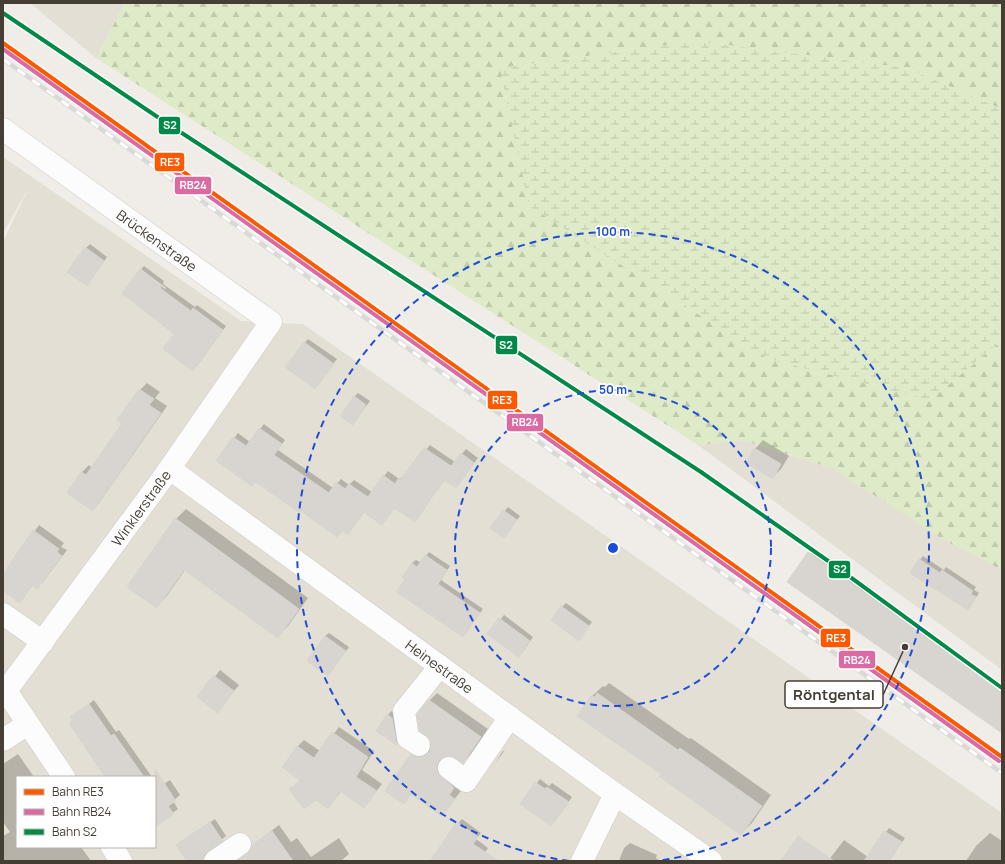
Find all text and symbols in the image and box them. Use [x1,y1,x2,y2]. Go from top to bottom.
line badge: S2 [158,116,181,135]
text: S2 [163,117,177,132]
line badge: RE3 [154,152,185,172]
text: RE3 [160,154,180,169]
line badge: RB24 [174,176,212,195]
text: RB24 [179,177,207,192]
street label: Brückenstraße [113,205,201,275]
text: 100 m [596,223,630,240]
line badge: S2 [495,335,518,355]
text: S2 [499,337,513,352]
text: 50 m [599,381,627,398]
line badge: RE3 [487,390,518,410]
text: RE3 [492,392,512,407]
line badge: RB24 [506,413,544,432]
text: RB24 [511,414,539,429]
street label: Winklerstraße [107,466,175,550]
centre of rings [606,541,620,555]
line badge: S2 [828,560,851,579]
text: S2 [833,561,847,576]
line badge: RE3 [820,628,851,648]
text: RE3 [826,630,846,645]
street label: Heinestraße [402,635,477,697]
line badge: RB24 [838,650,876,669]
text: RB24 [843,652,871,667]
callout: Röntgental [785,681,883,708]
text: Röntgental [793,684,875,705]
legend [16,776,156,848]
text: Bahn RE3 [52,783,104,800]
text: Bahn RB24 [52,803,111,820]
text: Bahn S2 [52,823,97,840]

